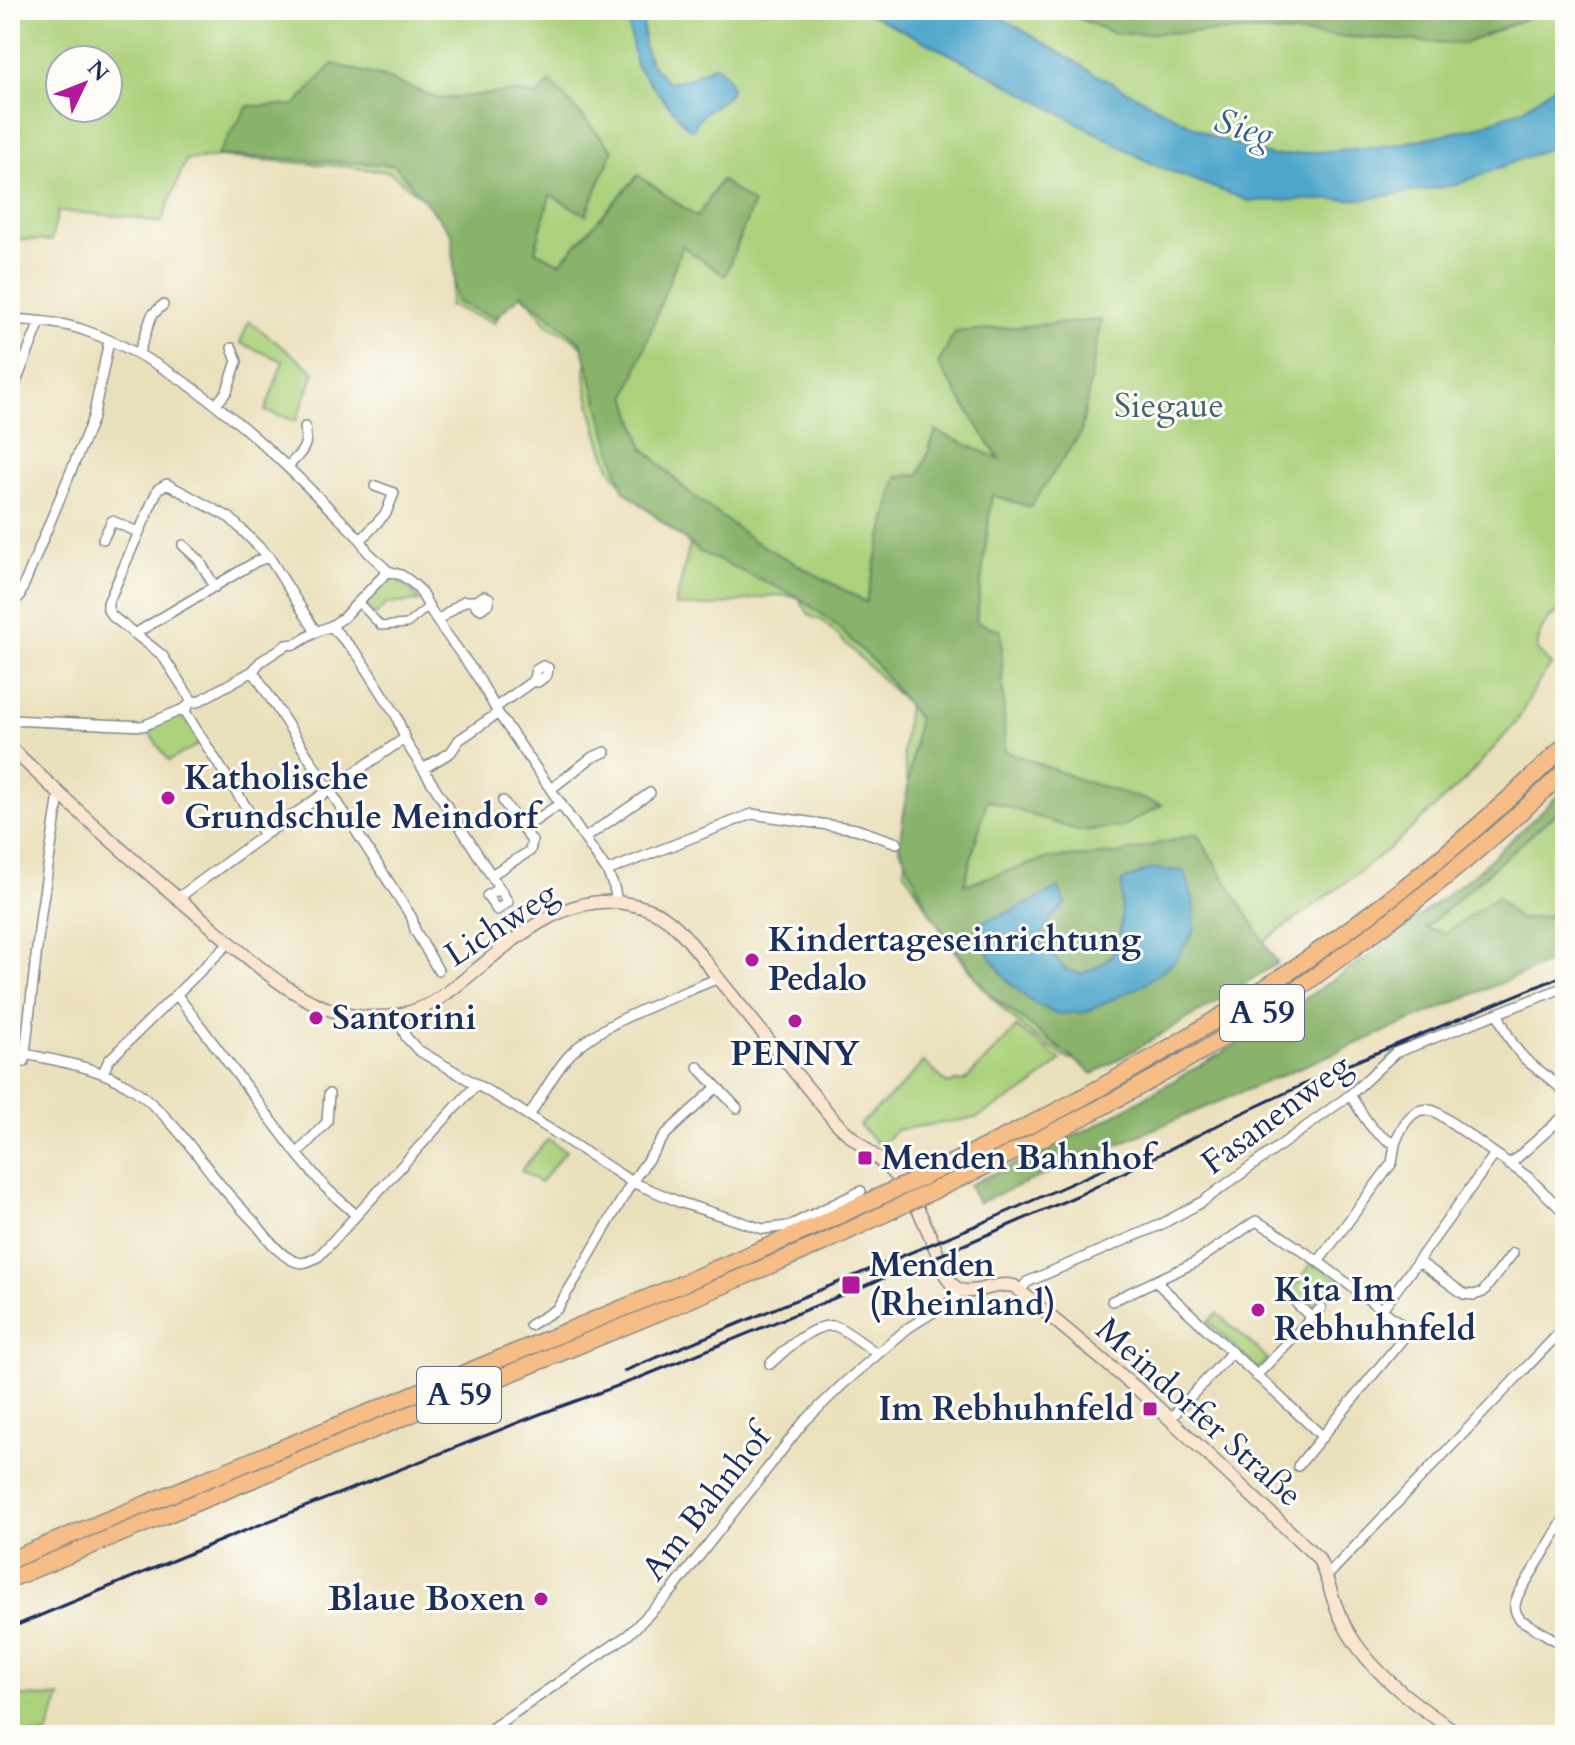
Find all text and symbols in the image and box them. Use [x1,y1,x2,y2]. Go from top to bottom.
north arrow [44,44,124,124]
text: N [80,54,115,88]
water label: Sieg [1209,96,1279,160]
park label: Siegaue [1114,383,1224,429]
place label: Katholische Grundschule Meindorf [184,755,543,840]
marker: Katholische Grundschule Meindorf [159,789,177,807]
street label: Lichweg [436,870,566,978]
place label: Kindertageseinrichtung Pedalo [768,917,1142,1002]
marker: Kindertageseinrichtung Pedalo [743,951,761,969]
road number: A 59 [1220,985,1304,1041]
place label: Santorini [332,995,476,1041]
marker: Santorini [307,1009,325,1027]
marker: PENNY [786,1012,804,1030]
place label: PENNY [730,1031,861,1077]
street label: Fasanenweg [1192,1043,1360,1185]
place label: Menden Bahnhof [881,1135,1159,1181]
marker: Menden Bahnhof [856,1149,874,1167]
place label: Menden (Rheinland) [869,1242,1056,1327]
place label: Kita Im Rebhuhnfeld [1274,1267,1477,1352]
marker: Menden (Rheinland) [840,1274,862,1296]
marker: Kita Im Rebhuhnfeld [1249,1301,1267,1319]
street label: Meindorfer Straße [1086,1307,1312,1517]
road number: A 59 [417,1367,501,1423]
place label: Im Rebhuhnfeld [879,1386,1135,1432]
marker: Im Rebhuhnfeld [1141,1400,1159,1418]
street label: Am Bahnhof [631,1411,785,1590]
place label: Blaue Boxen [328,1576,525,1622]
marker: Blaue Boxen [532,1590,550,1608]

